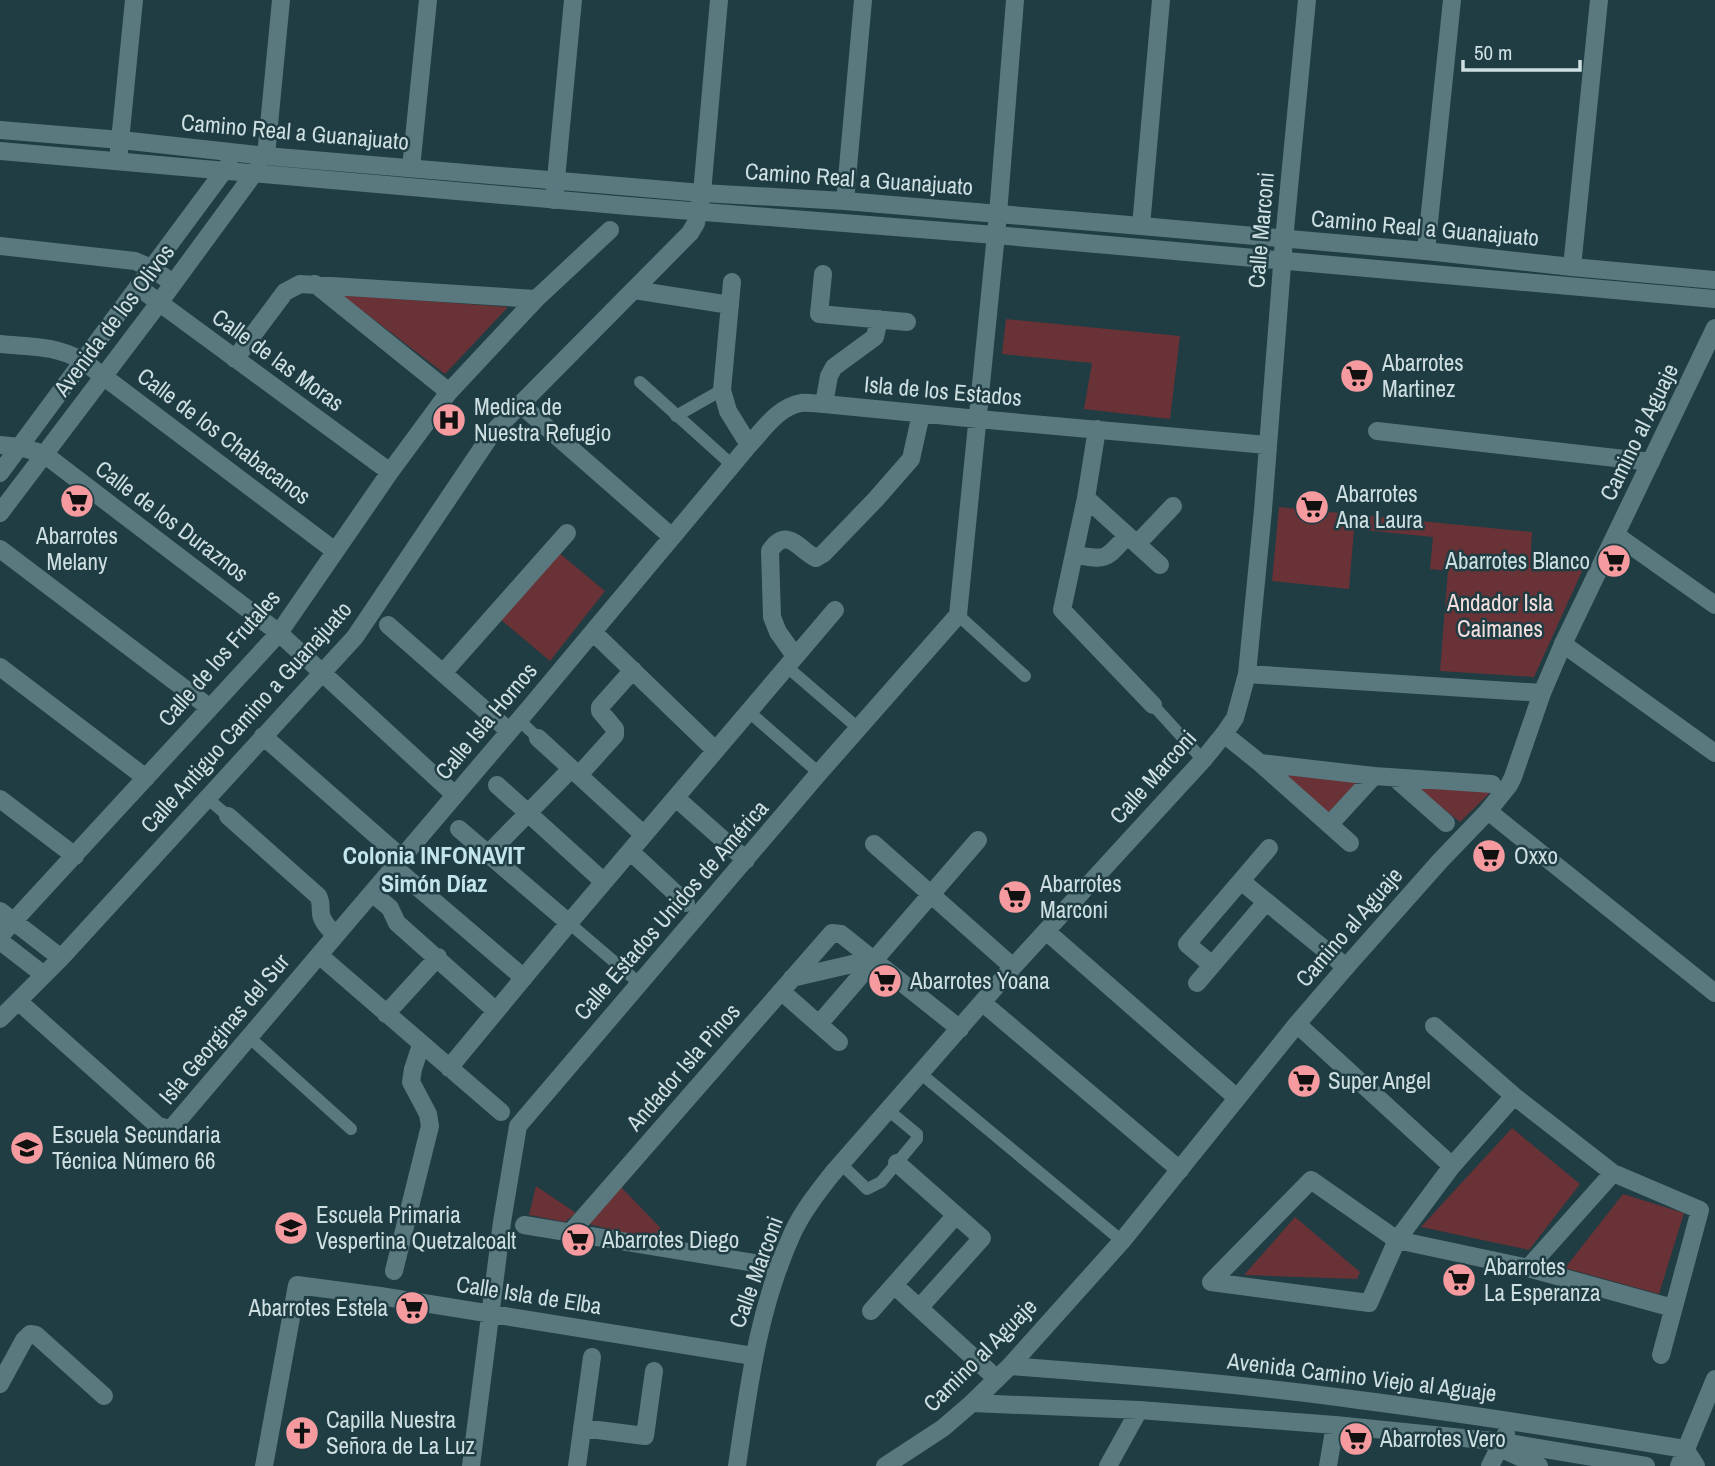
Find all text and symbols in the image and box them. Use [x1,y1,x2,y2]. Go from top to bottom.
scale bar [1463,28,1580,72]
text: 50 m [1474,38,1512,67]
street label: Camino Real a Guanajuato [180,106,410,157]
street label: Camino Real a Guanajuato [744,155,974,202]
street label: Calle Marconi [1240,171,1281,289]
street label: Camino Real a Guanajuato [1310,202,1540,253]
street label: Avenida de los Olivos [46,237,181,403]
street label: Calle de las Moras [206,301,351,418]
place label: Abarrotes Martinez [1381,347,1464,404]
supermarket icon: Abarrotes Martinez [1338,357,1376,395]
street label: Camino al Aguaje [1592,358,1685,505]
street label: Calle de los Chabacanos [131,360,317,511]
street label: Isla de los Estados [863,368,1023,413]
place label: Medica de Nuestra Refugio [474,391,611,448]
hospital icon: Medica de Nuestra Refugio [430,401,468,439]
street label: Calle de los Duraznos [89,453,255,588]
place label: Abarrotes Ana Laura [1335,478,1424,535]
supermarket icon: Abarrotes Melany [58,482,96,520]
supermarket icon: Abarrotes Ana Laura [1293,488,1331,526]
place label: Abarrotes Melany [35,520,118,577]
supermarket icon: Abarrotes Blanco [1595,542,1633,580]
place label: Abarrotes Blanco [1444,545,1590,576]
street label: Calle de los Frutales [151,583,287,733]
park label: Andador Isla Caimanes [1446,587,1553,644]
street label: Calle Antiguo Camino a Guanajuato [133,594,358,839]
street label: Calle Isla Hornos [428,656,544,786]
street label: Calle Marconi [1102,723,1203,830]
street label: Calle Estados Unidos de América [566,793,775,1026]
supermarket icon: Oxxo [1470,837,1508,875]
district label: Colonia INFONAVIT Simón Díaz [343,839,525,899]
place label: Oxxo [1514,840,1558,871]
street label: Camino al Aguaje [1288,860,1409,993]
place label: Abarrotes Marconi [1039,868,1122,925]
supermarket icon: Abarrotes Marconi [996,878,1034,916]
street label: Isla Georginas del Sur [151,946,296,1111]
supermarket icon: Abarrotes Yoana [866,962,904,1000]
place label: Abarrotes Yoana [909,965,1050,996]
street label: Andador Isla Pinos [618,996,747,1138]
supermarket icon: Super Angel [1285,1062,1323,1100]
place label: Super Angel [1328,1065,1431,1096]
place label: Escuela Secundaria Técnica Número 66 [52,1119,221,1176]
school or university icon: Escuela Secundaria Técnica Número 66 [8,1129,46,1167]
place label: Escuela Primaria Vespertina Quetzalcoalt [316,1199,516,1256]
school or university icon: Escuela Primaria Vespertina Quetzalcoalt [272,1209,310,1247]
street label: Calle Marconi [721,1212,790,1332]
supermarket icon: Abarrotes Diego [559,1221,597,1259]
place label: Abarrotes Diego [601,1224,739,1255]
place label: Abarrotes La Esperanza [1483,1251,1601,1308]
supermarket icon: Abarrotes La Esperanza [1440,1261,1478,1299]
street label: Calle Isla de Elba [454,1268,604,1321]
supermarket icon: Abarrotes Estela [393,1289,431,1327]
street label: Camino al Aguaje [916,1291,1043,1418]
place label: Abarrotes Estela [248,1292,389,1323]
street label: Avenida Camino Viejo al Aguaje [1225,1344,1498,1408]
place label: Capilla Nuestra Señora de La Luz [326,1404,475,1461]
church icon: Capilla Nuestra Señora de La Luz [283,1414,321,1452]
supermarket icon: Abarrotes Vero [1337,1420,1375,1458]
place label: Abarrotes Vero [1379,1423,1506,1454]

